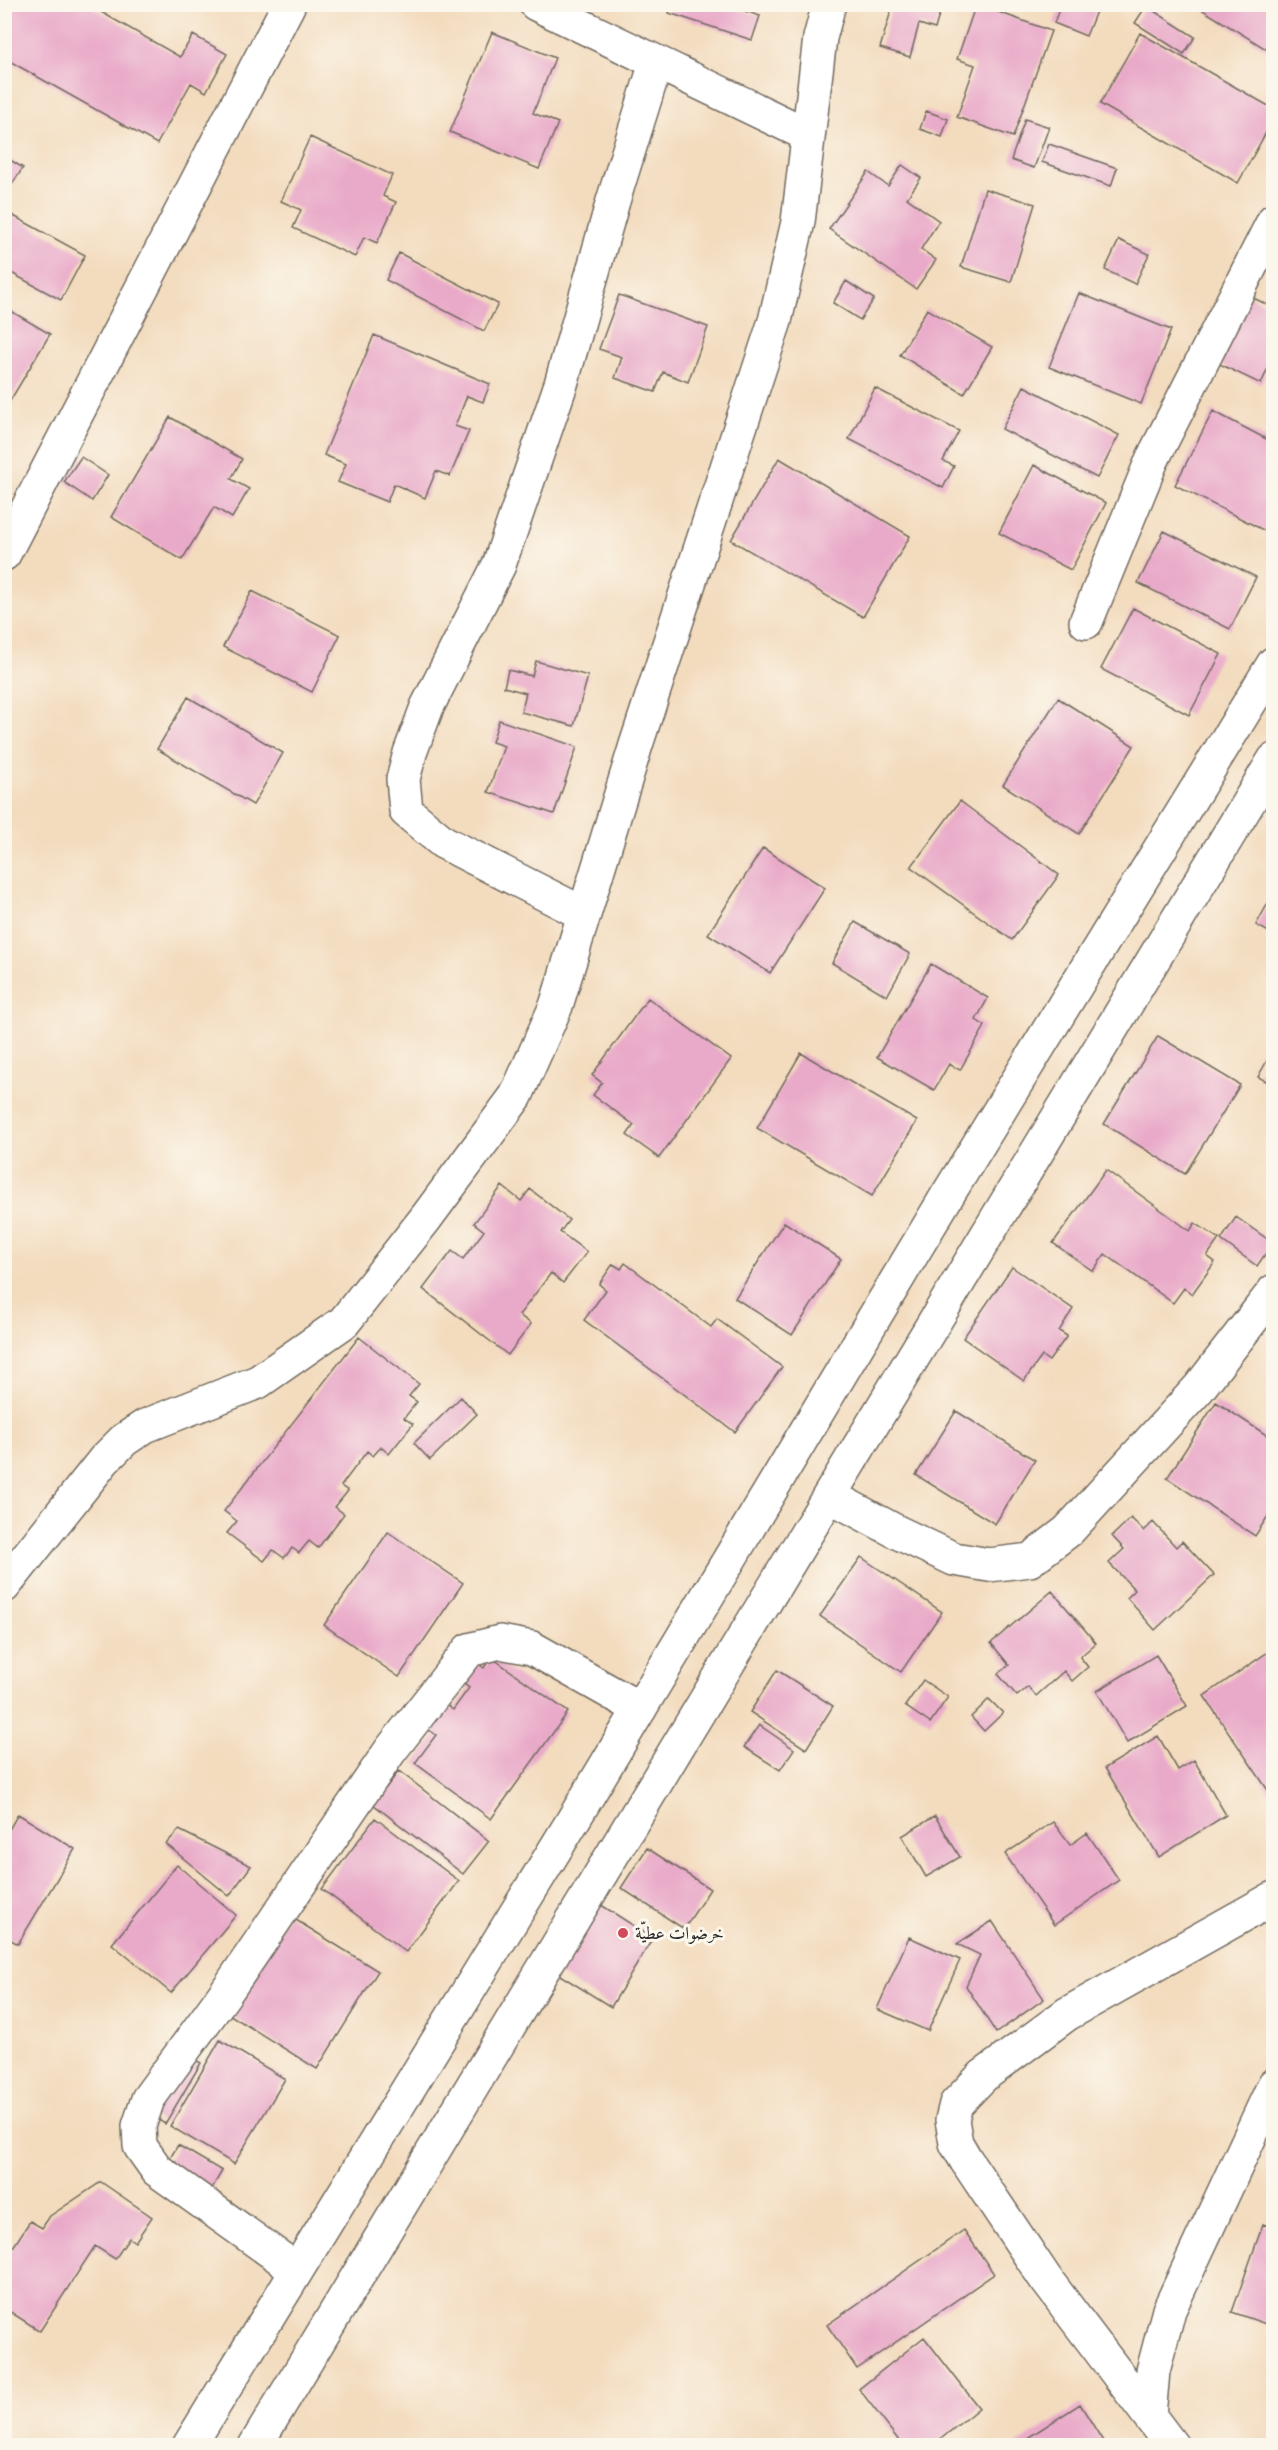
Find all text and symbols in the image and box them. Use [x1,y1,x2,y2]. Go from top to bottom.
place label: خرضوات عطيّة [635,1921,724,1946]
marker: خرضوات عطيّة [616,1926,630,1940]

